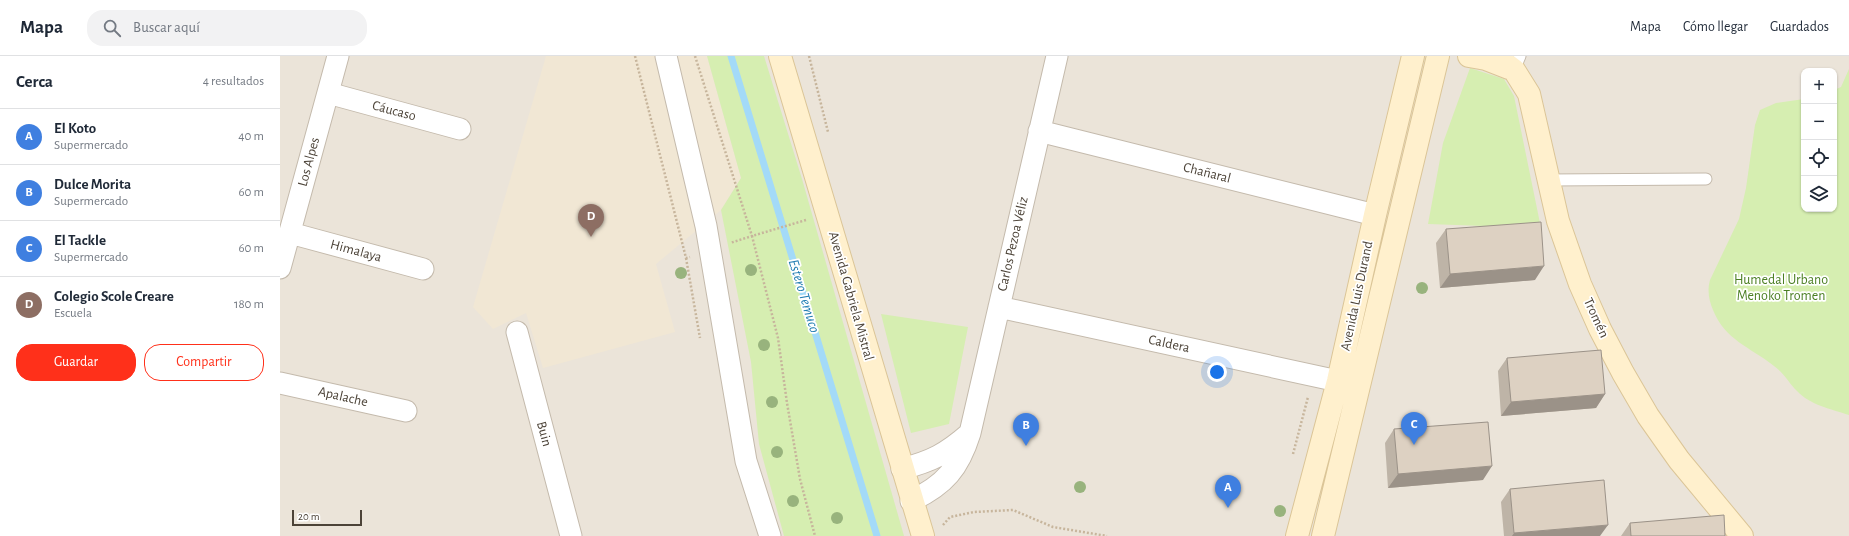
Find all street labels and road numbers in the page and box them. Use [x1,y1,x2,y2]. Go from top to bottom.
street label: Cáucaso [371,98,417,124]
street label: Los Alpes [296,136,322,188]
street label: Chañaral [1182,160,1232,186]
street label: Carlos Pezoa Véliz [995,195,1031,293]
street label: Avenida Gabriela Mistral [826,230,876,362]
street label: Himalaya [329,237,384,265]
street label: Avenida Luis Durand [1339,240,1375,352]
street label: Tromén [1581,296,1611,340]
street label: Caldera [1147,333,1191,355]
street label: Apalache [317,385,369,409]
street label: Buin [534,420,554,448]

